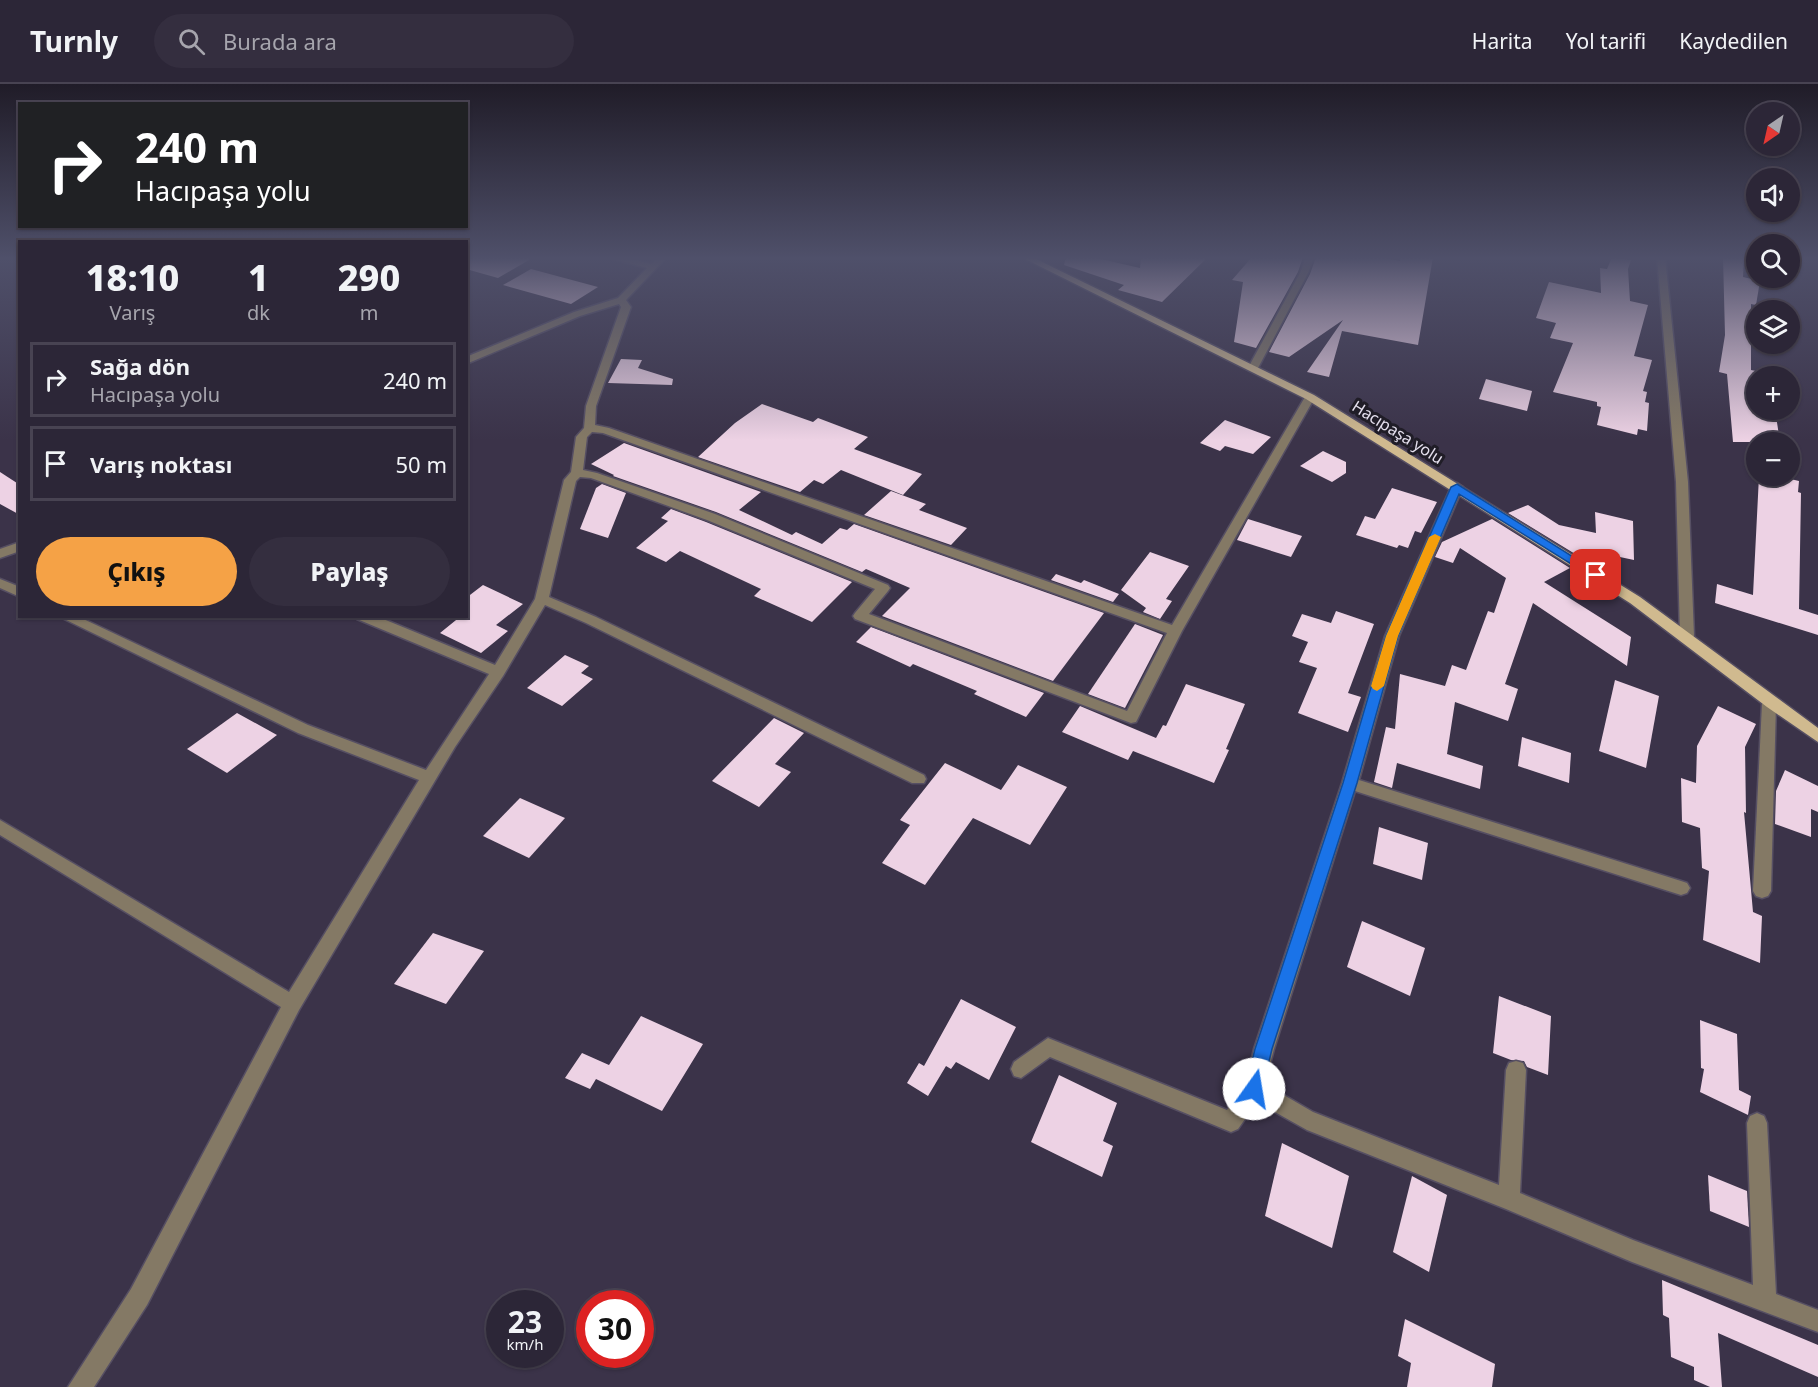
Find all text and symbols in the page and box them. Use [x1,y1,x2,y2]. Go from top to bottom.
search box [154,14,574,68]
text: Turnly [30,22,118,60]
icon: search [175,25,208,58]
text: Burada ara [223,26,337,56]
text: Harita [1472,27,1533,55]
text: Yol tarifi [1566,27,1646,55]
text: Kaydedilen [1679,27,1788,55]
north arrow [1746,102,1800,156]
map controls [1746,102,1800,486]
text: 240 m [135,118,259,175]
icon: right [36,126,114,204]
button: sound [1746,168,1800,222]
text: Hacıpaşa yolu [135,172,311,209]
button: search [1746,234,1800,288]
text: 18:10 [86,253,179,302]
text: 1 [248,253,269,302]
text: 290 [338,253,400,302]
text: Varış [110,299,155,326]
text: dk [247,299,270,326]
text: m [360,299,378,326]
button: layers [1746,300,1800,354]
text: Sağa dön [90,351,190,381]
icon: right [39,363,72,396]
text: 240 m [383,365,447,395]
button: + [1746,366,1800,420]
text: Hacıpaşa yolu [90,381,220,408]
street label: Hacıpaşa yolu [1348,395,1448,469]
button: − [1746,432,1800,486]
icon: arrive [39,447,72,480]
text: Varış noktası [90,449,232,479]
text: 50 m [396,449,447,479]
button: Çıkış [36,537,237,606]
button: Paylaş [249,537,450,606]
pin [1570,549,1621,600]
icon: arrive [1579,558,1612,591]
position arrow [1222,1057,1286,1121]
speed limit sign: 30 [576,1290,654,1368]
text: 23 [508,1301,542,1342]
text: km/h [507,1334,543,1354]

